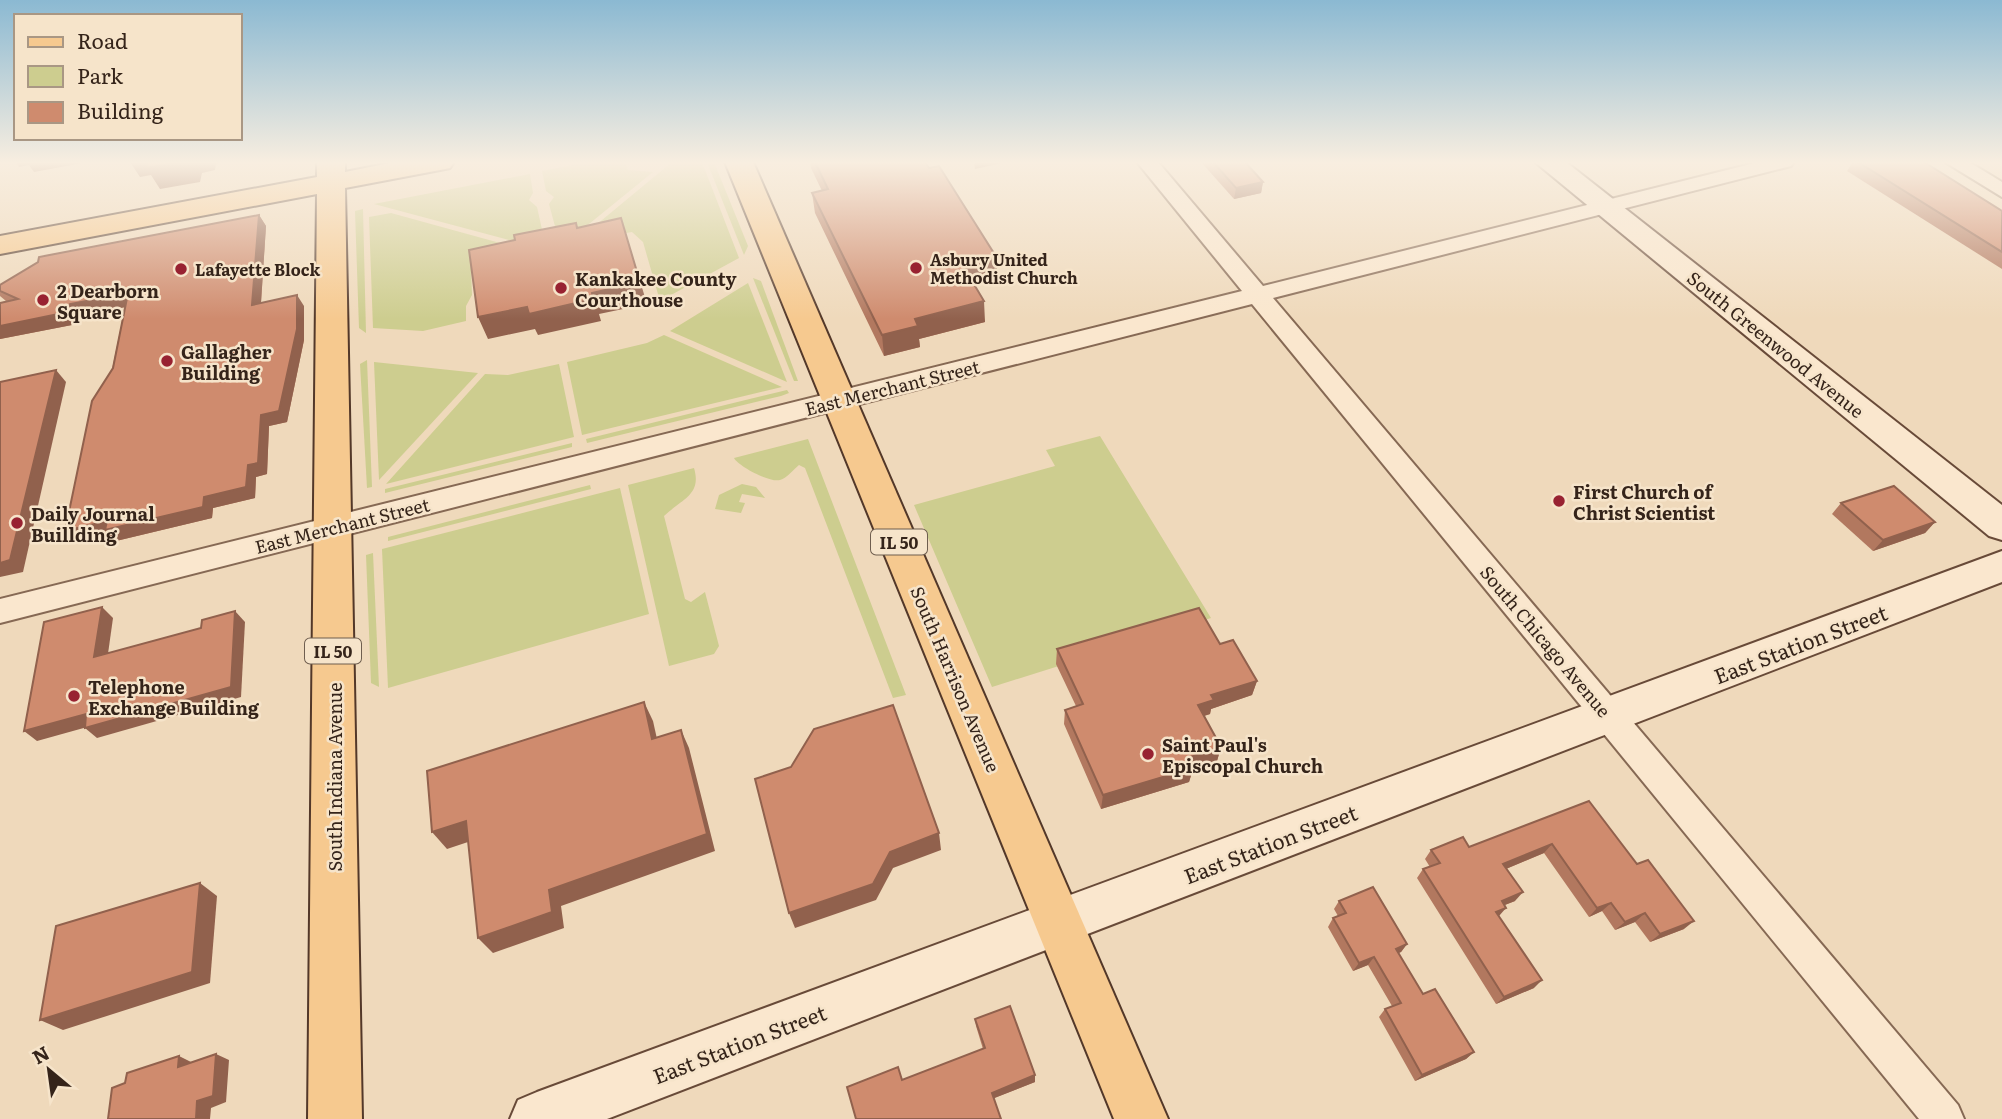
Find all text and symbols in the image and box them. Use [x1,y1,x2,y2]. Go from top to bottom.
legend [14,14,242,140]
text: Road [77,24,128,55]
text: Park [77,59,123,90]
text: Building [77,94,164,125]
place label: Asbury United Methodist Church [930,247,1078,289]
place label: Lafayette Block [195,257,320,281]
marker: Asbury United Methodist Church [908,260,924,276]
marker: Lafayette Block [173,261,189,277]
street label: South Greenwood Avenue [1682,264,1870,424]
place label: Kankakee County Courthouse [575,265,737,313]
place label: 2 Dearborn Square [57,277,160,325]
marker: Kankakee County Courthouse [553,280,569,296]
marker: 2 Dearborn Square [35,292,51,308]
place label: Gallagher Building [181,338,272,386]
street label: East Merchant Street [802,352,983,422]
marker: Gallagher Building [159,353,175,369]
place label: First Church of Christ Scientist [1573,478,1715,526]
street label: East Merchant Street [252,490,433,560]
marker: First Church of Christ Scientist [1551,493,1567,509]
place label: Daily Journal Buillding [31,500,155,548]
marker: Daily Journal Buillding [9,515,25,531]
road number: IL 50 [871,530,927,554]
street label: South Chicago Avenue [1474,559,1618,723]
street label: South Harrison Avenue [905,582,1007,776]
street label: East Station Street [1709,595,1892,690]
road number: IL 50 [305,638,361,664]
place label: Telephone Exchange Building [88,673,260,721]
street label: South Indiana Avenue [321,682,348,872]
marker: Telephone Exchange Building [66,688,82,704]
place label: Saint Paul's Episcopal Church [1162,731,1323,779]
marker: Saint Paul's Episcopal Church [1140,746,1156,762]
street label: East Station Street [1179,795,1362,890]
street label: East Station Street [648,995,831,1090]
north arrow [14,1035,84,1105]
text: N [27,1038,54,1070]

